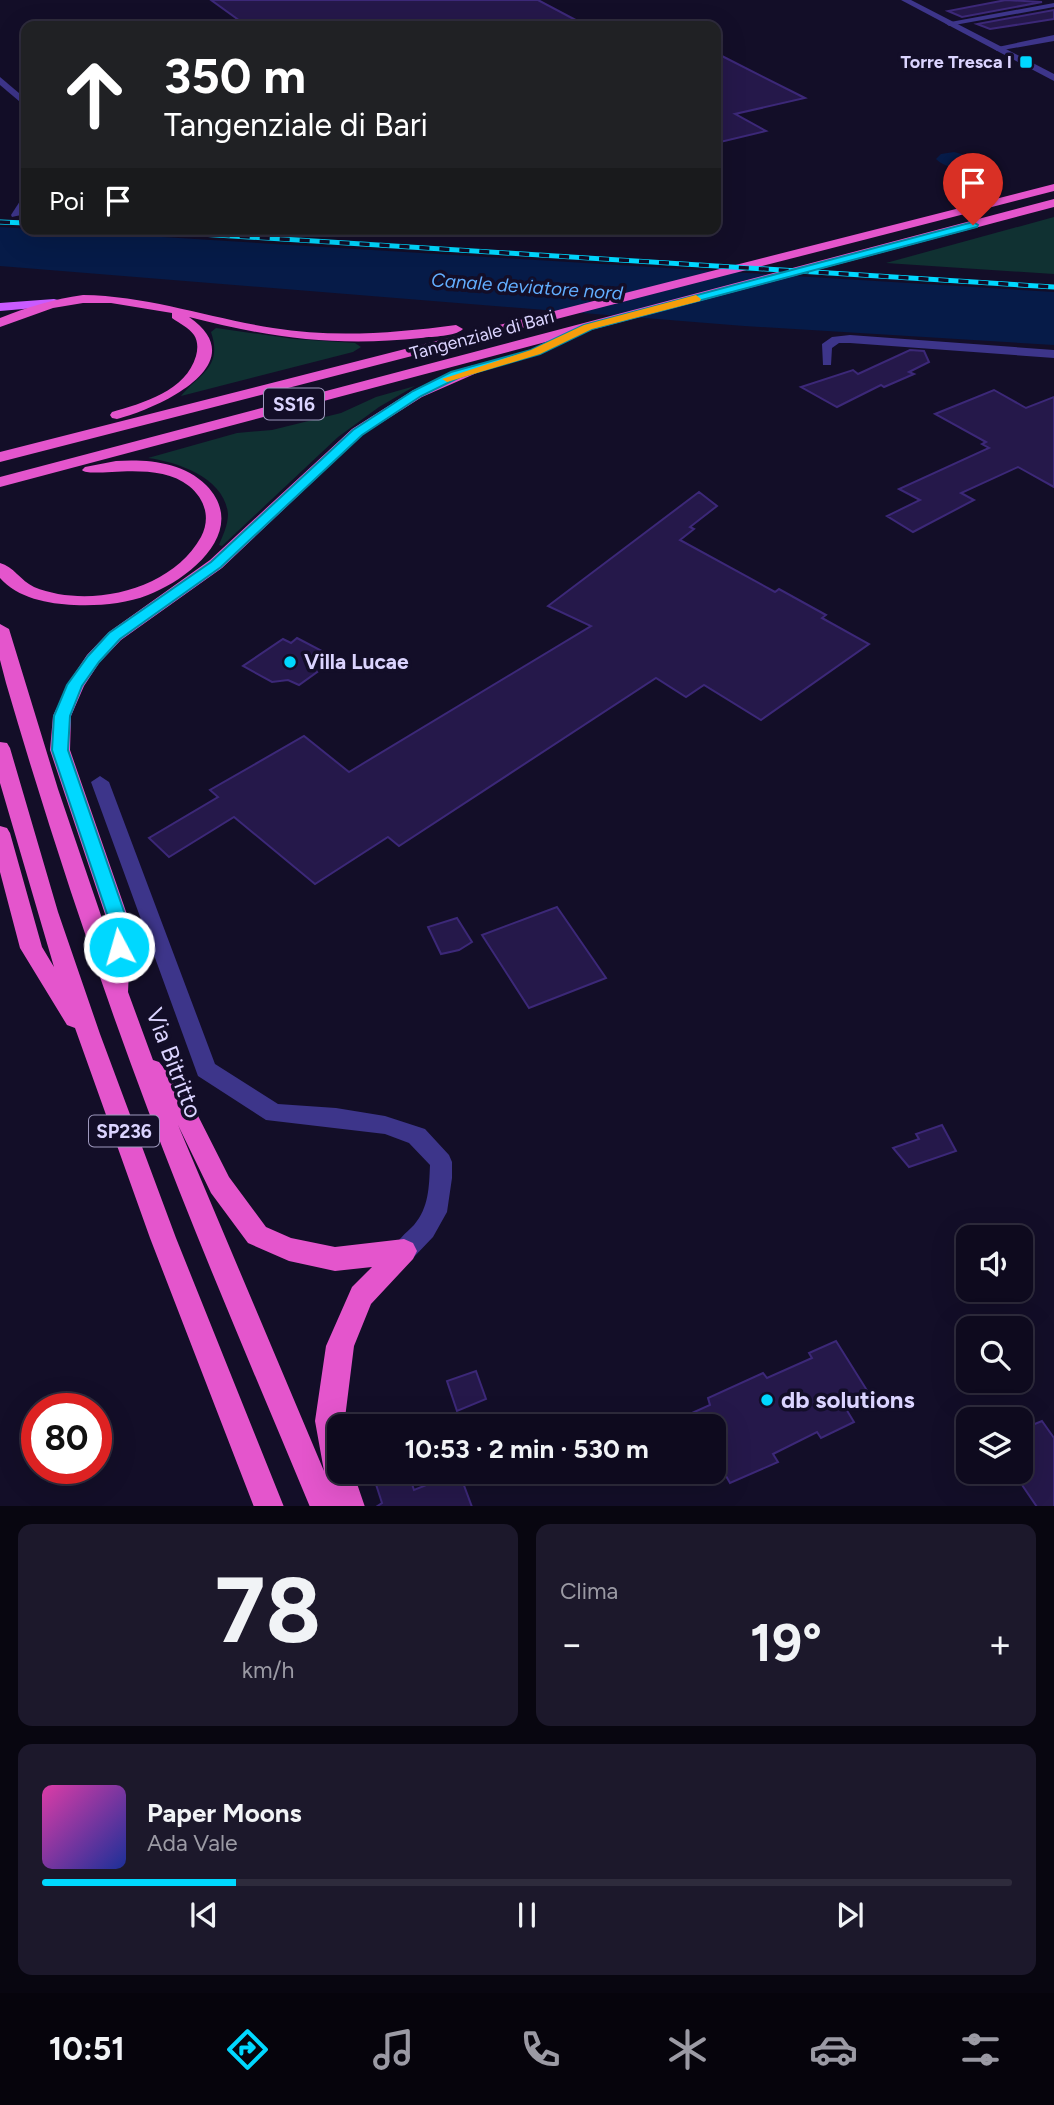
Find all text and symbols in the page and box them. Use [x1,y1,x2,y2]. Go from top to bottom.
text: 350 m [164,46,306,105]
icon: ahead [49,49,140,140]
place label: Torre Tresca I [900,51,1012,73]
marker: Torre Tresca I [1018,54,1034,70]
text: Tangenziale di Bari [164,106,428,144]
pin [943,153,1003,225]
icon: arrive [954,164,992,202]
icon: arrive [99,182,137,220]
text: Poi [49,185,85,217]
water label: Canale deviatore nord [430,268,624,305]
street label: Tangenziale di Bari [407,305,557,365]
road number: SS16 [264,388,324,420]
place label: Villa Lucae [304,649,409,674]
marker: Villa Lucae [282,654,298,670]
position arrow [82,910,156,984]
street label: Via Bitritto [140,1004,209,1122]
road number: SP236 [89,1116,159,1147]
map controls [956,1225,1033,1484]
button: sound [956,1225,1033,1302]
button: search [956,1316,1033,1393]
place label: db solutions [781,1385,915,1414]
marker: db solutions [759,1392,775,1408]
speed limit sign: 80 [21,1393,112,1484]
button: layers [956,1407,1033,1484]
text: 10:53 · 2 min · 530 m [404,1433,649,1465]
text: 78 [215,1556,321,1665]
text: Clima [560,1577,618,1605]
text: 19° [750,1612,822,1674]
text: − [560,1621,584,1667]
text: + [988,1621,1012,1667]
text: km/h [242,1656,294,1684]
text: Paper Moons [147,1797,302,1829]
text: Ada Vale [147,1829,238,1857]
icon: previous [185,1896,223,1934]
icon: pause [508,1896,546,1934]
icon: next [831,1896,869,1934]
icon: directions [223,2025,272,2074]
icon: music [369,2025,418,2074]
icon: phone [516,2025,565,2074]
icon: climate [663,2025,712,2074]
icon: car [809,2025,858,2074]
icon: filters [956,2025,1005,2074]
text: 10:51 [49,2030,125,2068]

